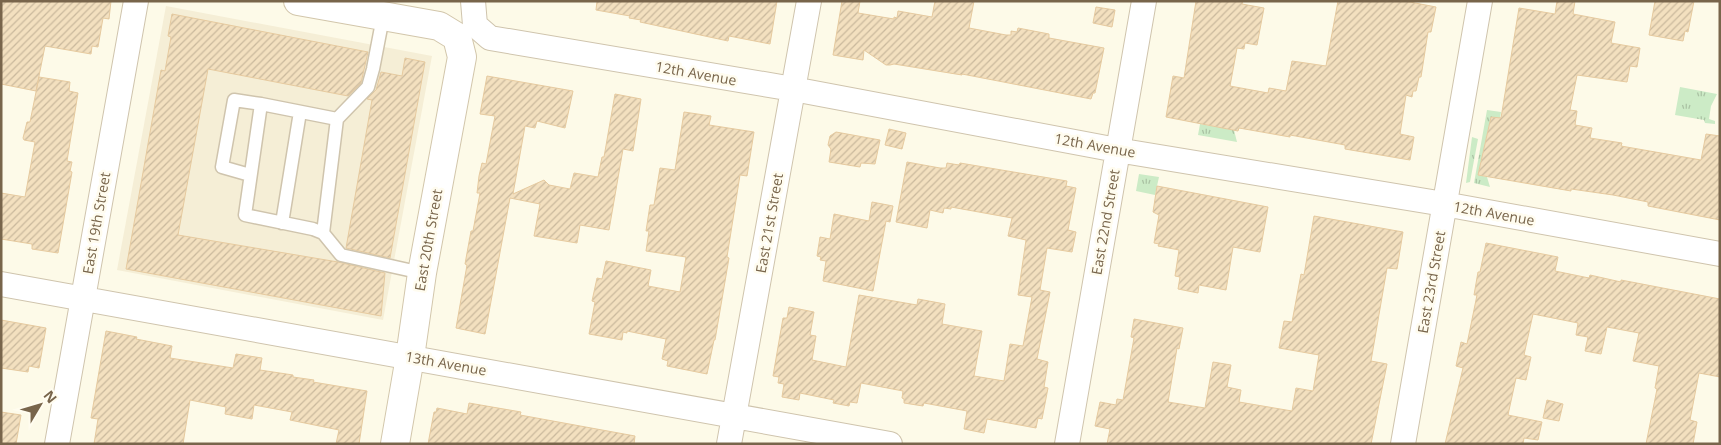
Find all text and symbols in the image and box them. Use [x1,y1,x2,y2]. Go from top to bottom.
street label: 12th Avenue [654,57,738,89]
street label: 12th Avenue [1053,129,1137,161]
street label: East 22nd Street [1086,168,1124,276]
street label: East 19th Street [78,171,114,275]
street label: East 21st Street [751,171,787,275]
street label: East 20th Street [410,188,446,292]
street label: 12th Avenue [1452,197,1536,229]
street label: East 23rd Street [1413,229,1449,335]
street label: 13th Avenue [404,347,488,379]
north arrow [15,380,65,430]
text: N [40,386,62,407]

